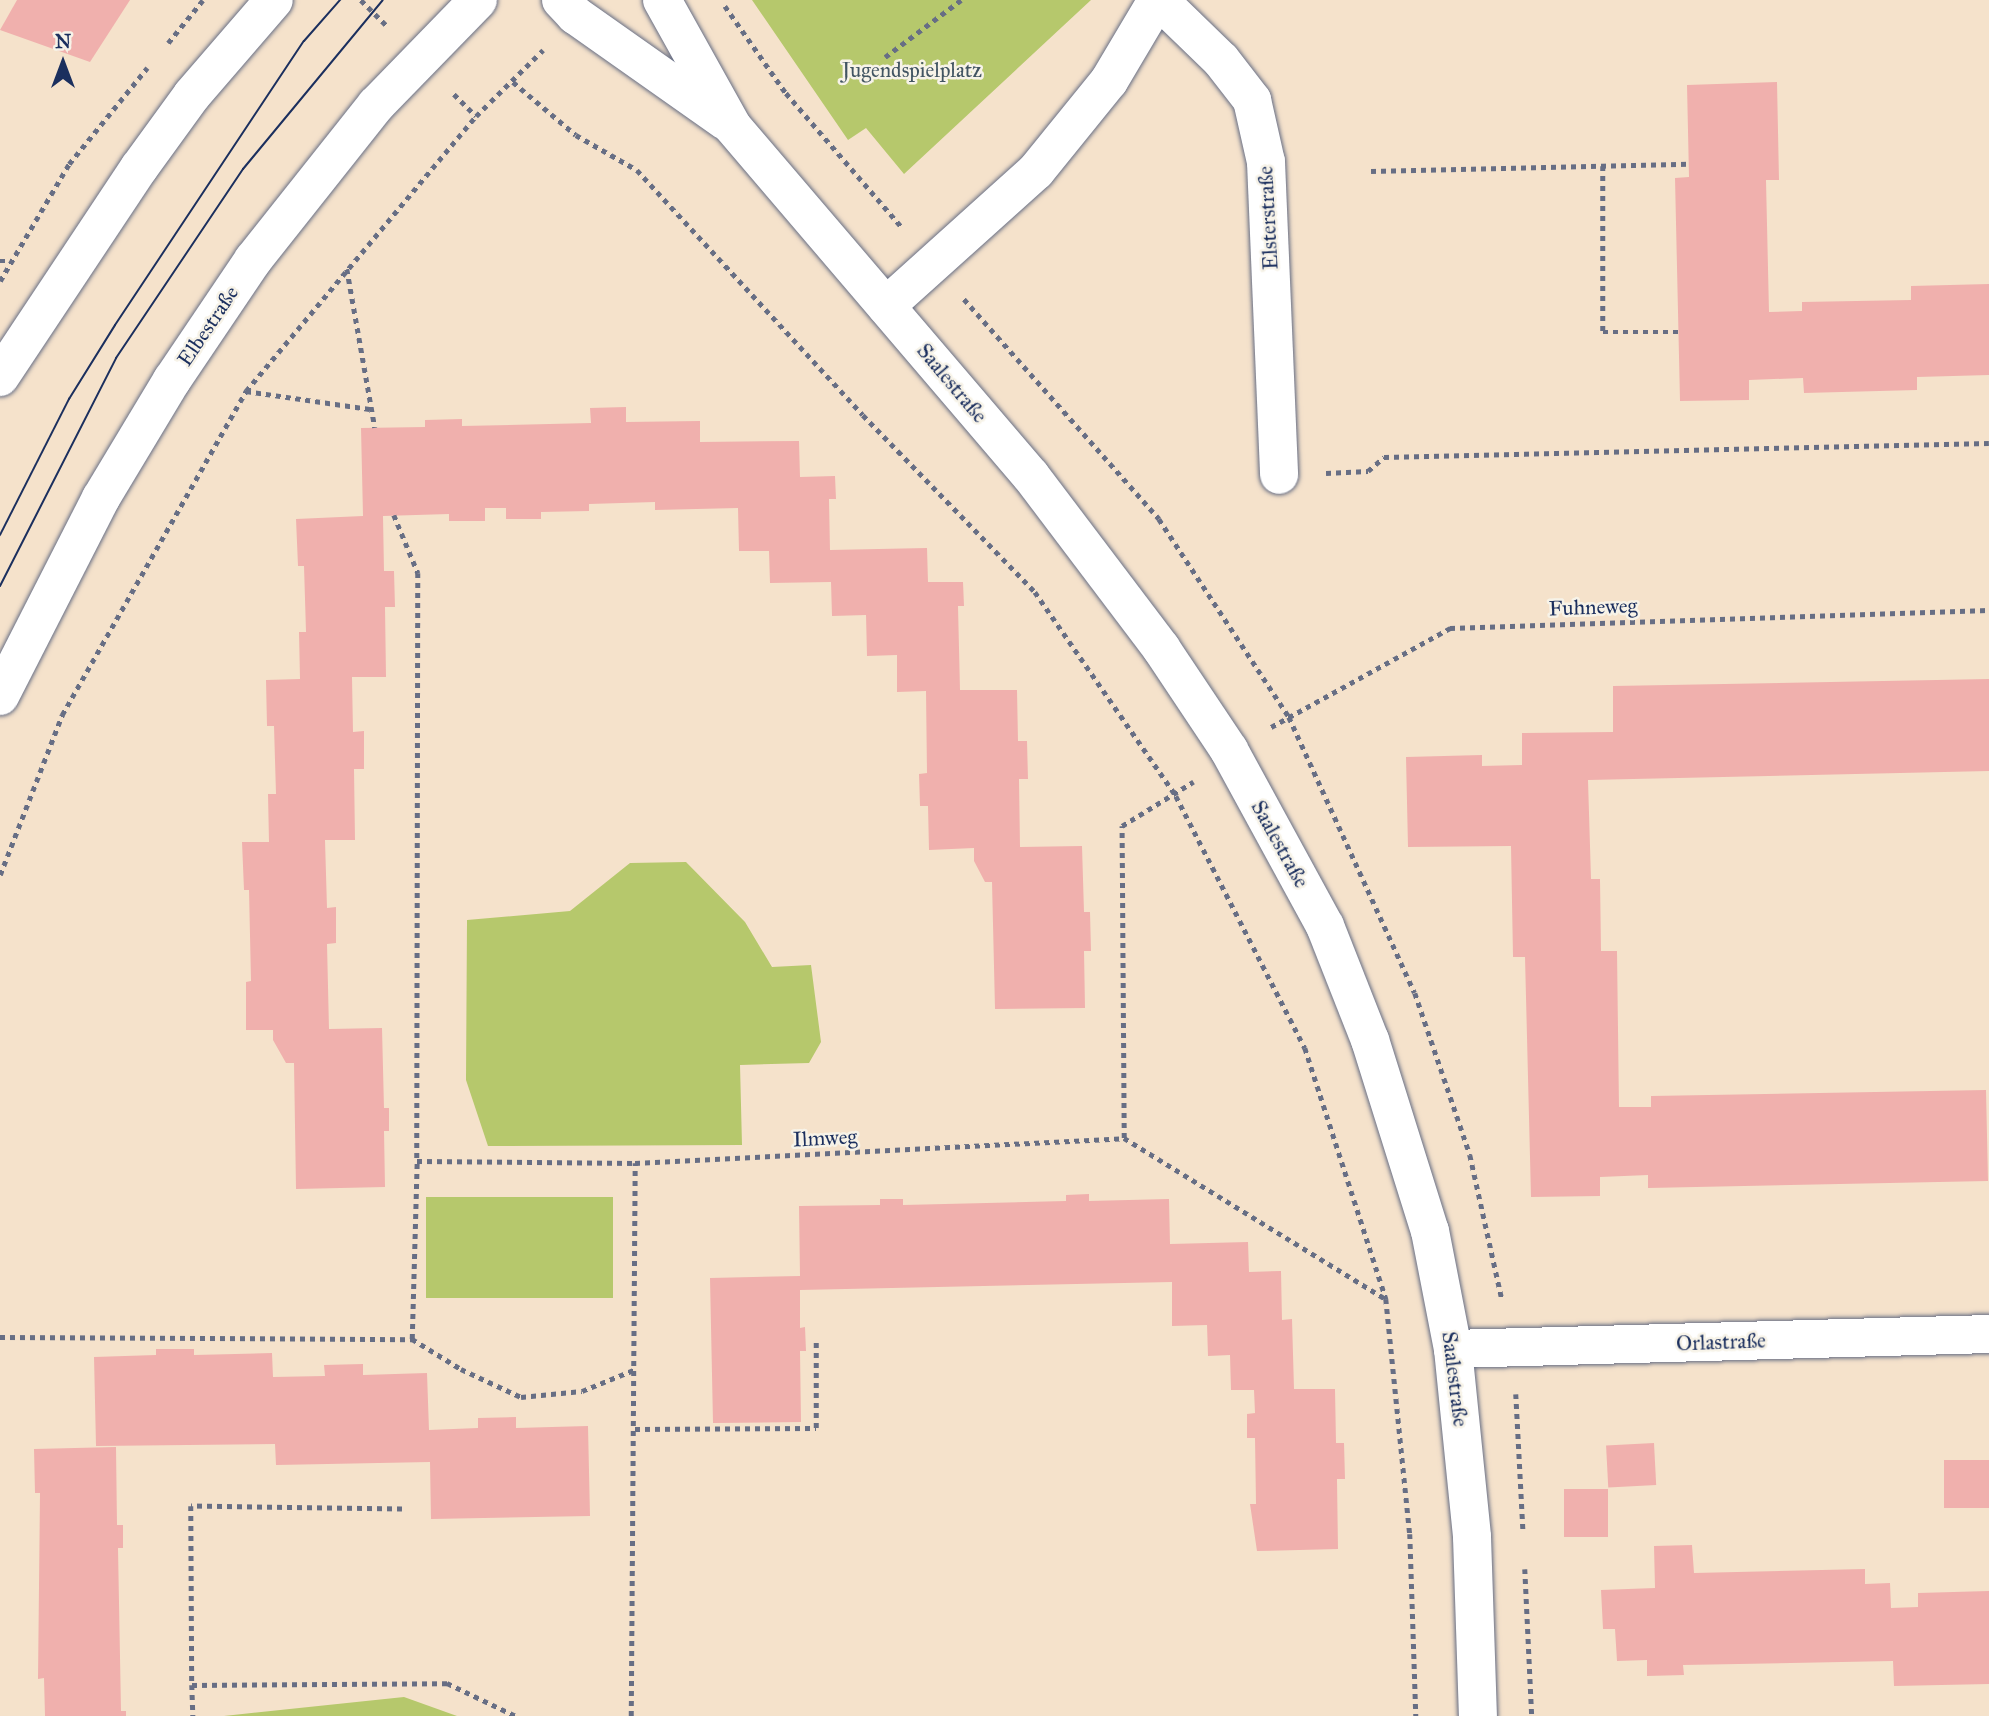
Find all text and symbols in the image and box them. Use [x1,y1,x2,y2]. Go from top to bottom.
north arrow [28,28,98,98]
text: N [55,30,71,53]
park label: Jugendspielplatz [842,57,982,83]
street label: Elsterstraße [1253,165,1283,271]
street label: Elbestraße [172,281,244,371]
street label: Saalestraße [912,338,992,428]
street label: Fuhneweg [1548,593,1638,621]
street label: Saalestraße [1246,796,1314,892]
street label: Ilmweg [792,1124,858,1152]
street label: Orlastraße [1676,1328,1766,1356]
street label: Saalestraße [1437,1330,1473,1428]

